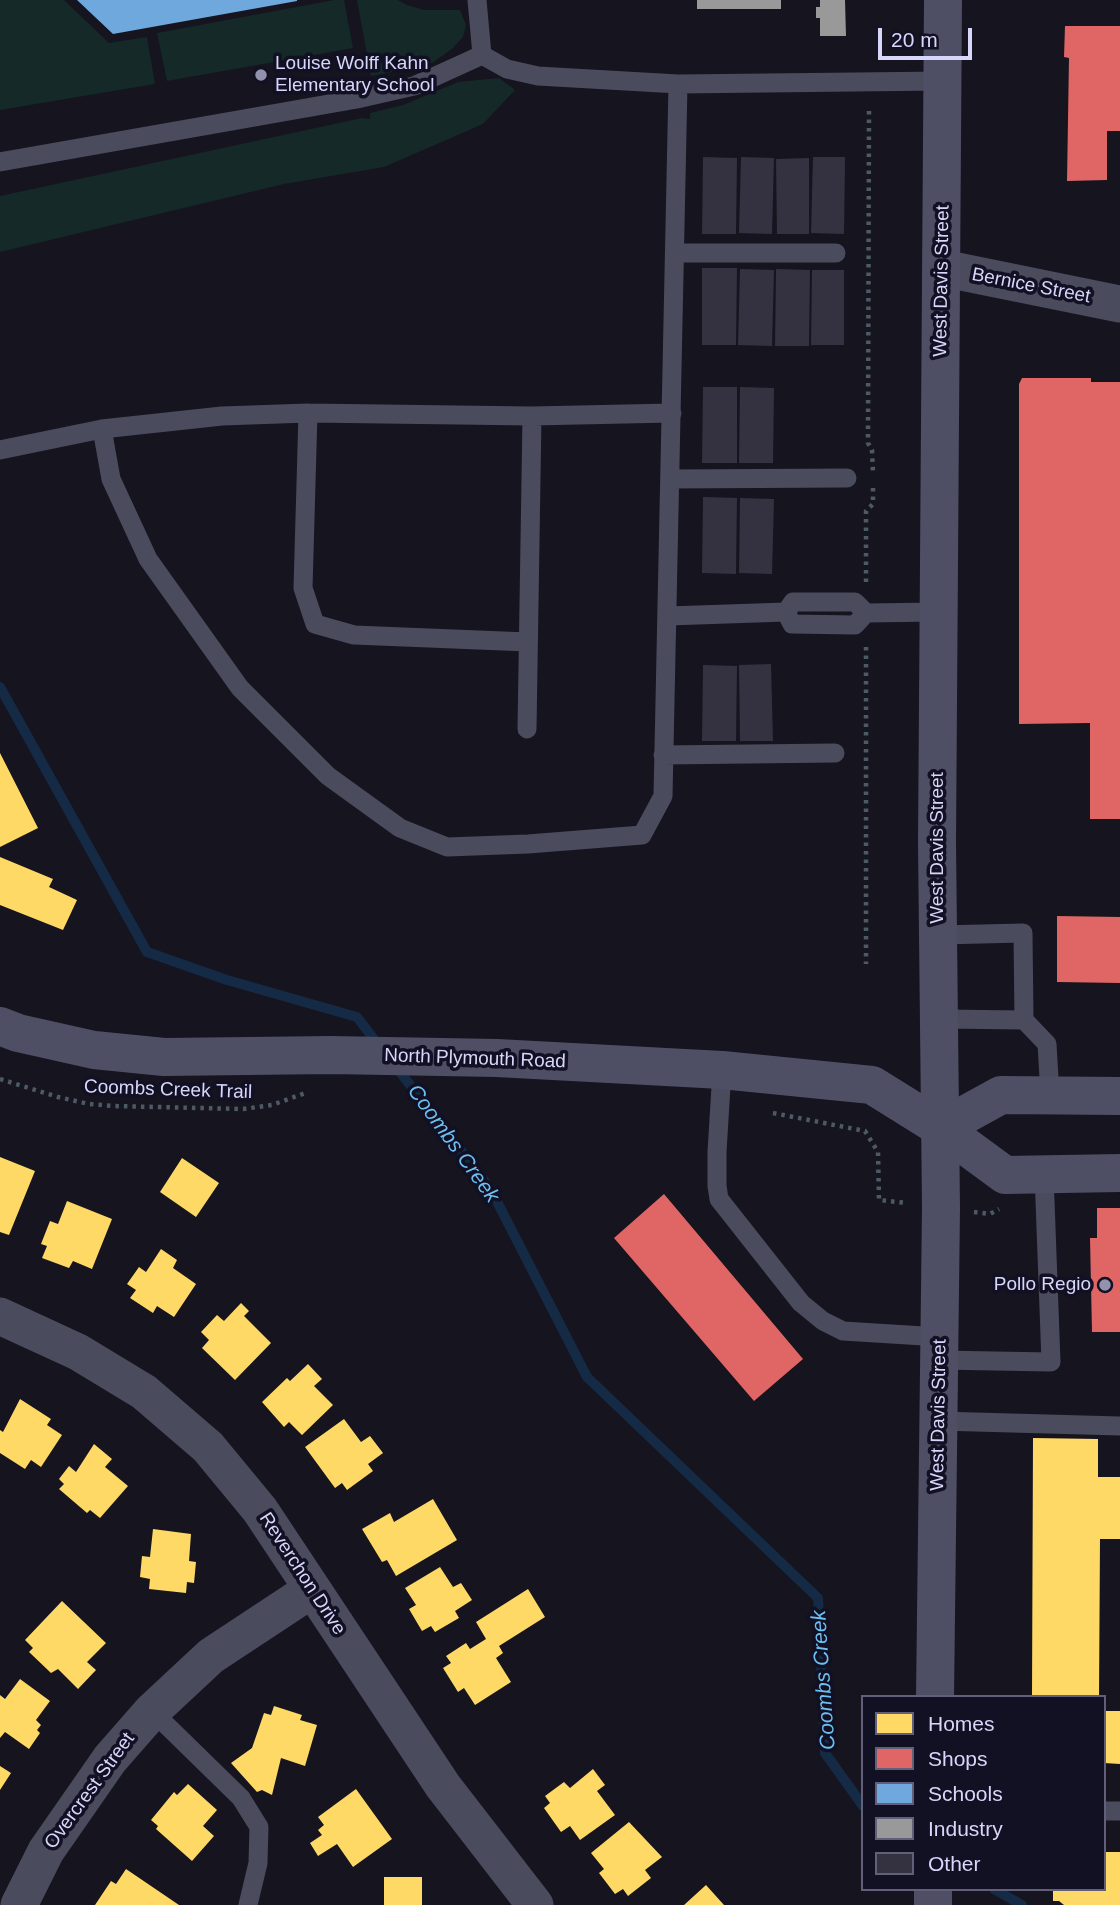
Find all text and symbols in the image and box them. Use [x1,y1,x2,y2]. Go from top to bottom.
scale bar [882,14,976,58]
text: 20 m [891,28,938,51]
place label: Louise Wolff Kahn Elementary School [275,53,434,97]
marker: Louise Wolff Kahn Elementary School [253,67,269,83]
street label: West Davis Street [929,205,955,357]
street label: Bernice Street [970,263,1092,309]
street label: West Davis Street [927,772,949,924]
street label: North Plymouth Road [384,1044,566,1074]
street label: Coombs Creek Trail [84,1076,252,1104]
water label: Coombs Creek [402,1080,504,1208]
place label: Pollo Regio [994,1274,1091,1296]
marker: Pollo Regio [1097,1277,1113,1293]
street label: West Davis Street [926,1339,952,1491]
street label: Reverchon Drive [254,1508,350,1640]
water label: Coombs Creek [807,1609,841,1751]
legend [861,1695,1106,1891]
text: Homes [928,1712,995,1735]
street label: Overcrest Street [40,1728,140,1854]
text: Shops [928,1747,988,1770]
text: Schools [928,1782,1003,1805]
text: Industry [928,1817,1003,1840]
text: Other [928,1852,981,1875]

